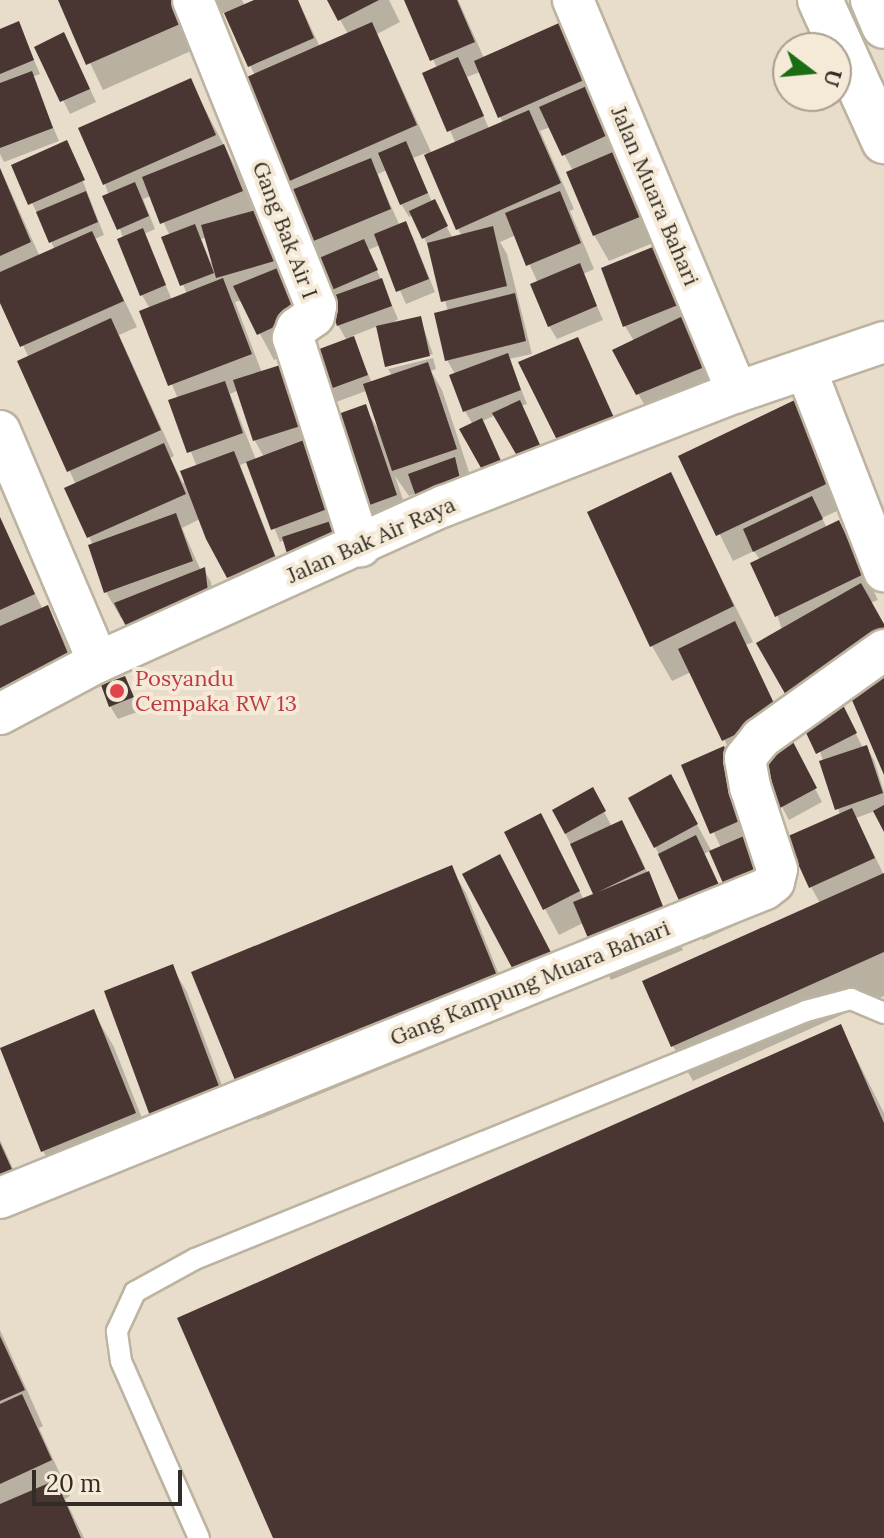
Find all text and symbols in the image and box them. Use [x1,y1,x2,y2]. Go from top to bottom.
north arrow [772,32,852,112]
text: U [817,66,849,90]
street label: Jalan Muara Bahari [605,102,705,290]
street label: Gang Bak Air I [247,158,323,302]
street label: Jalan Bak Air Raya [283,491,459,589]
place label: Posyandu Cempaka RW 13 [135,665,297,716]
marker: Posyandu Cempaka RW 13 [106,680,128,702]
street label: Gang Kampung Muara Bahari [386,915,674,1051]
scale bar [36,1454,186,1504]
text: 20 m [46,1468,102,1499]

